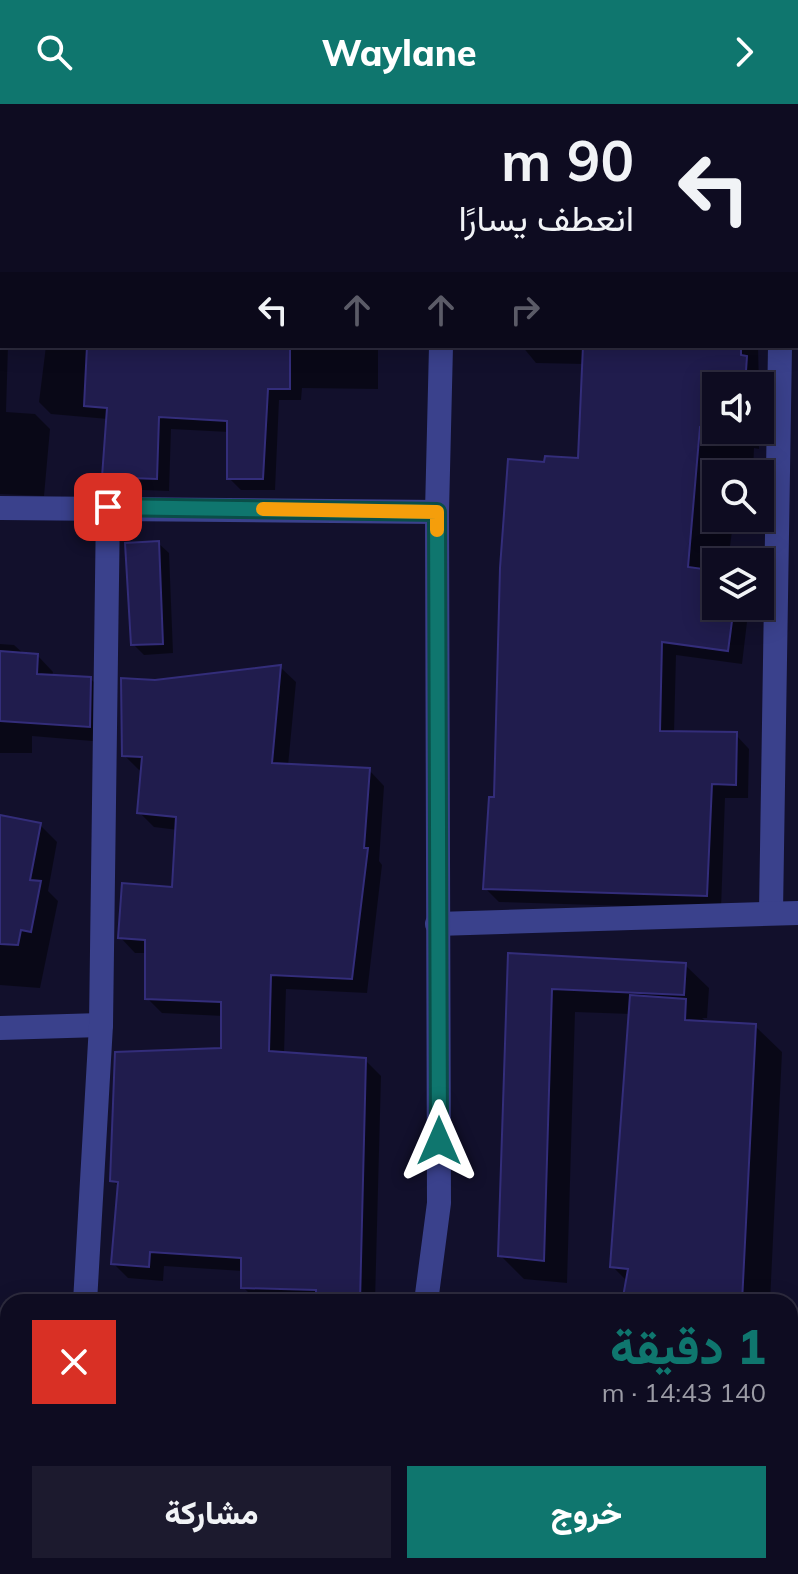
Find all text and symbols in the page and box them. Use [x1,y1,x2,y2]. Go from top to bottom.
icon: search [32,30,76,74]
text: Waylane [321,30,477,75]
icon: forward [722,30,766,74]
text: 90 m [501,125,634,195]
icon: left [662,136,766,240]
text: انعطف يسارًا [458,195,634,240]
icon: left [251,288,295,332]
icon: ahead [335,288,379,332]
icon: ahead [419,288,463,332]
icon: right [503,288,547,332]
map controls [702,372,774,620]
button: sound [702,372,774,444]
button: search [702,460,774,532]
pin [74,473,142,541]
icon: arrive [86,485,130,529]
button: layers [702,548,774,620]
position arrow [397,1099,481,1183]
text: 1 دقيقة [610,1316,766,1376]
button: close [32,1320,116,1404]
text: 140 m · 14:43 [602,1376,766,1409]
button: مشاركة [32,1466,391,1558]
button: خروج [407,1466,766,1558]

